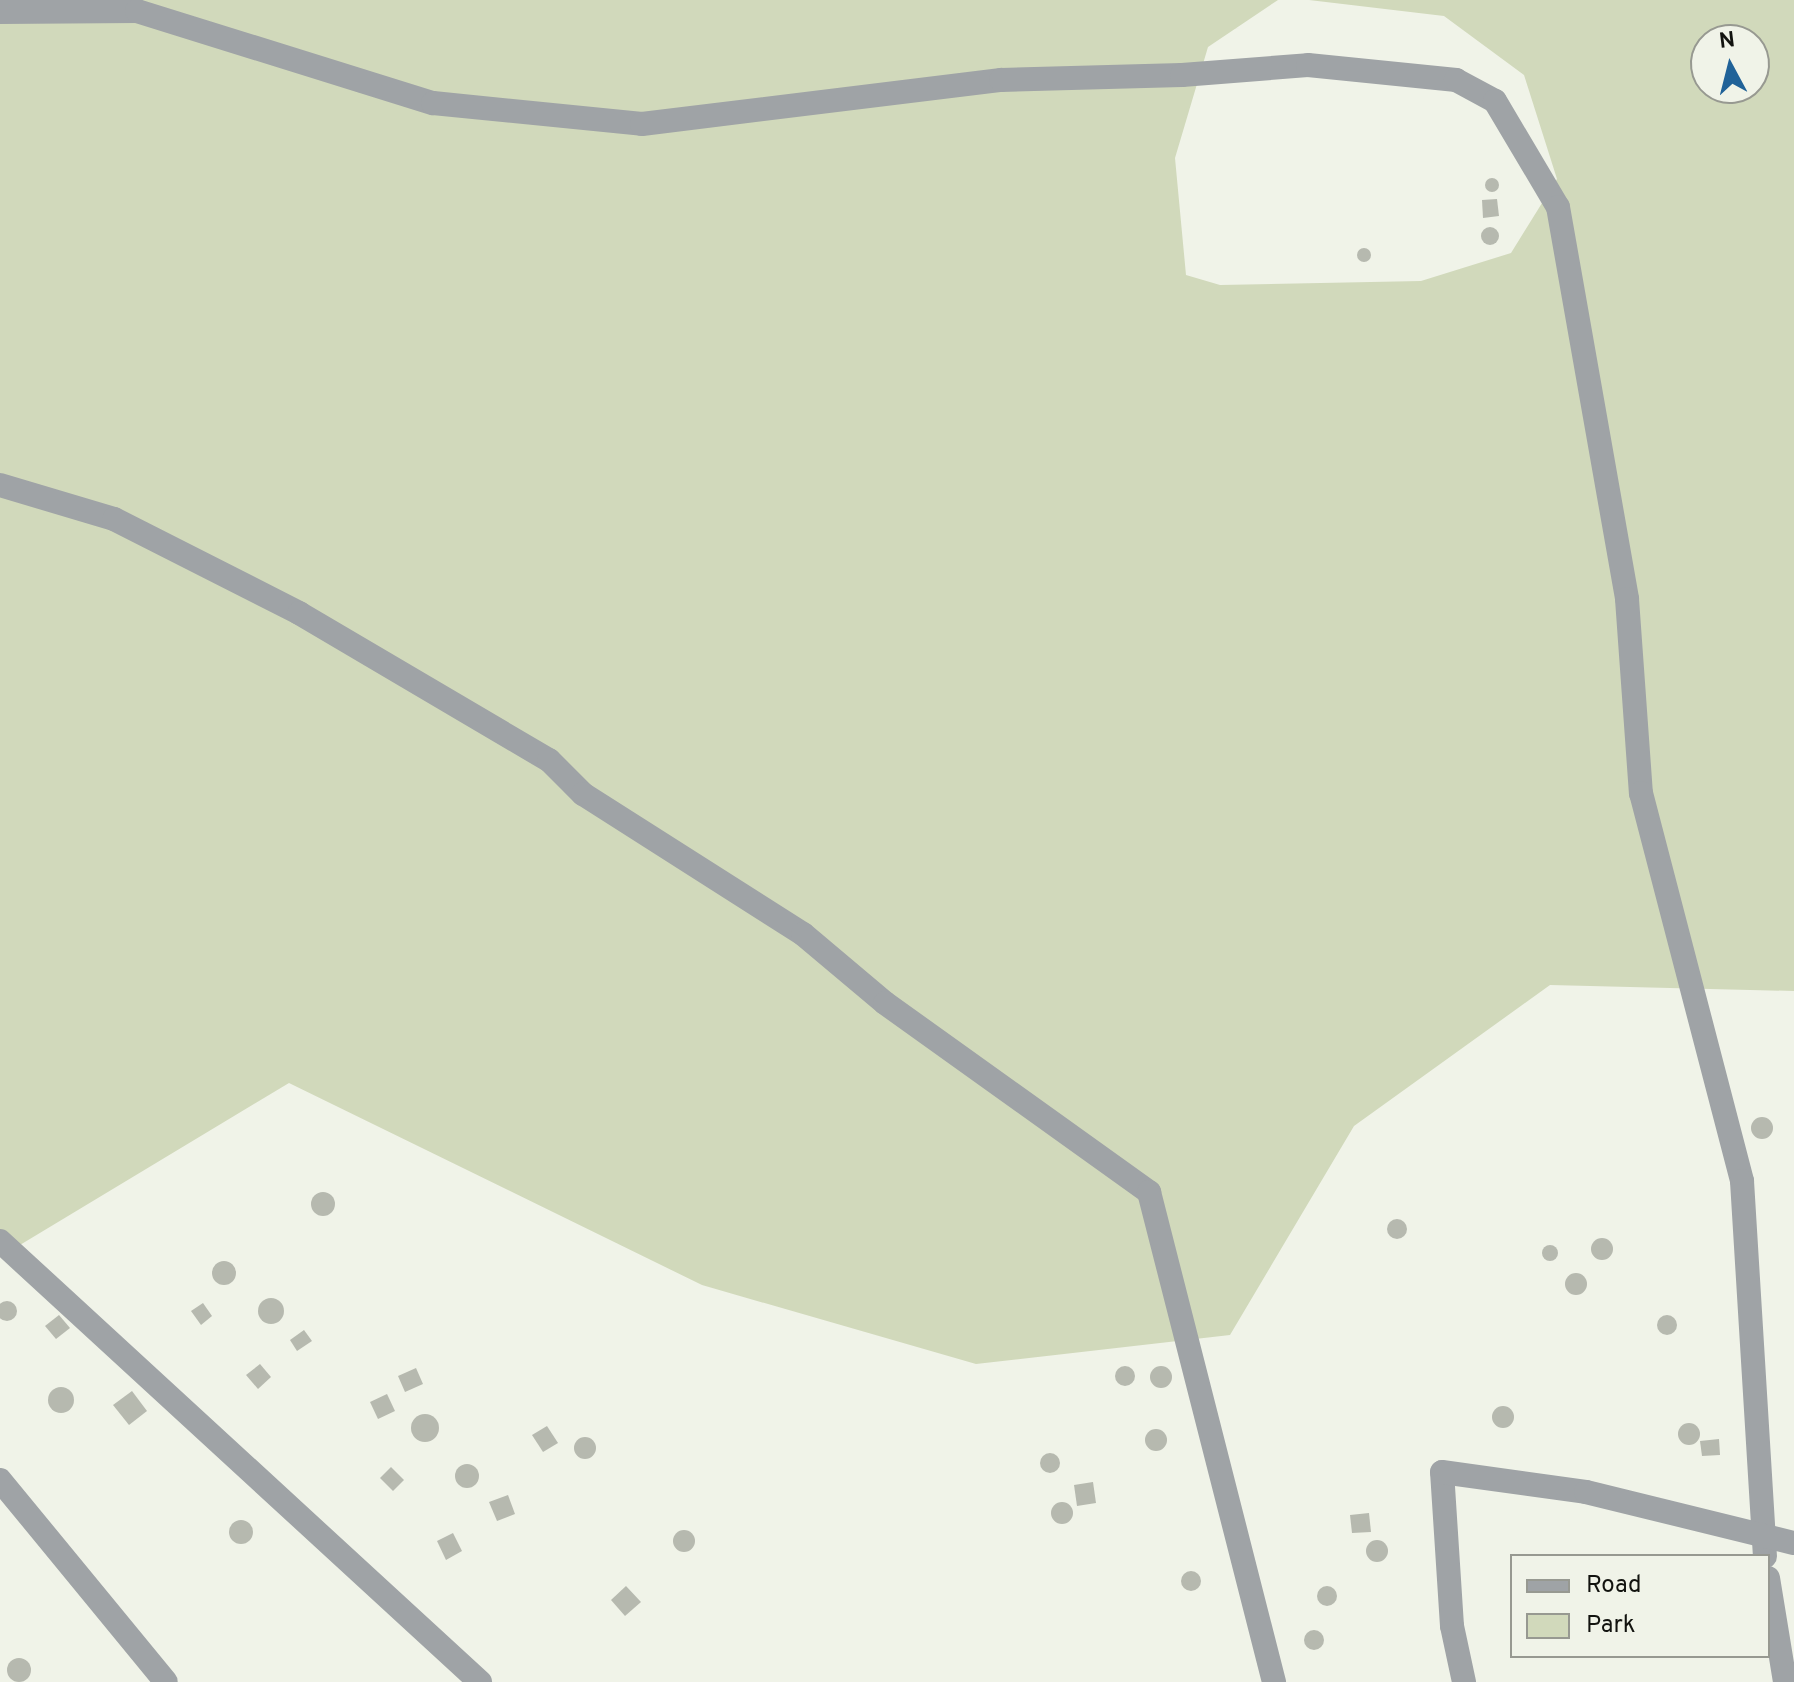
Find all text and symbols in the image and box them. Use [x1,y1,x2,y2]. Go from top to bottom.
north arrow [1690,24,1770,104]
text: N [1718,27,1737,56]
legend [1510,1554,1770,1658]
text: Road [1586,1571,1642,1601]
text: Park [1586,1611,1636,1641]

